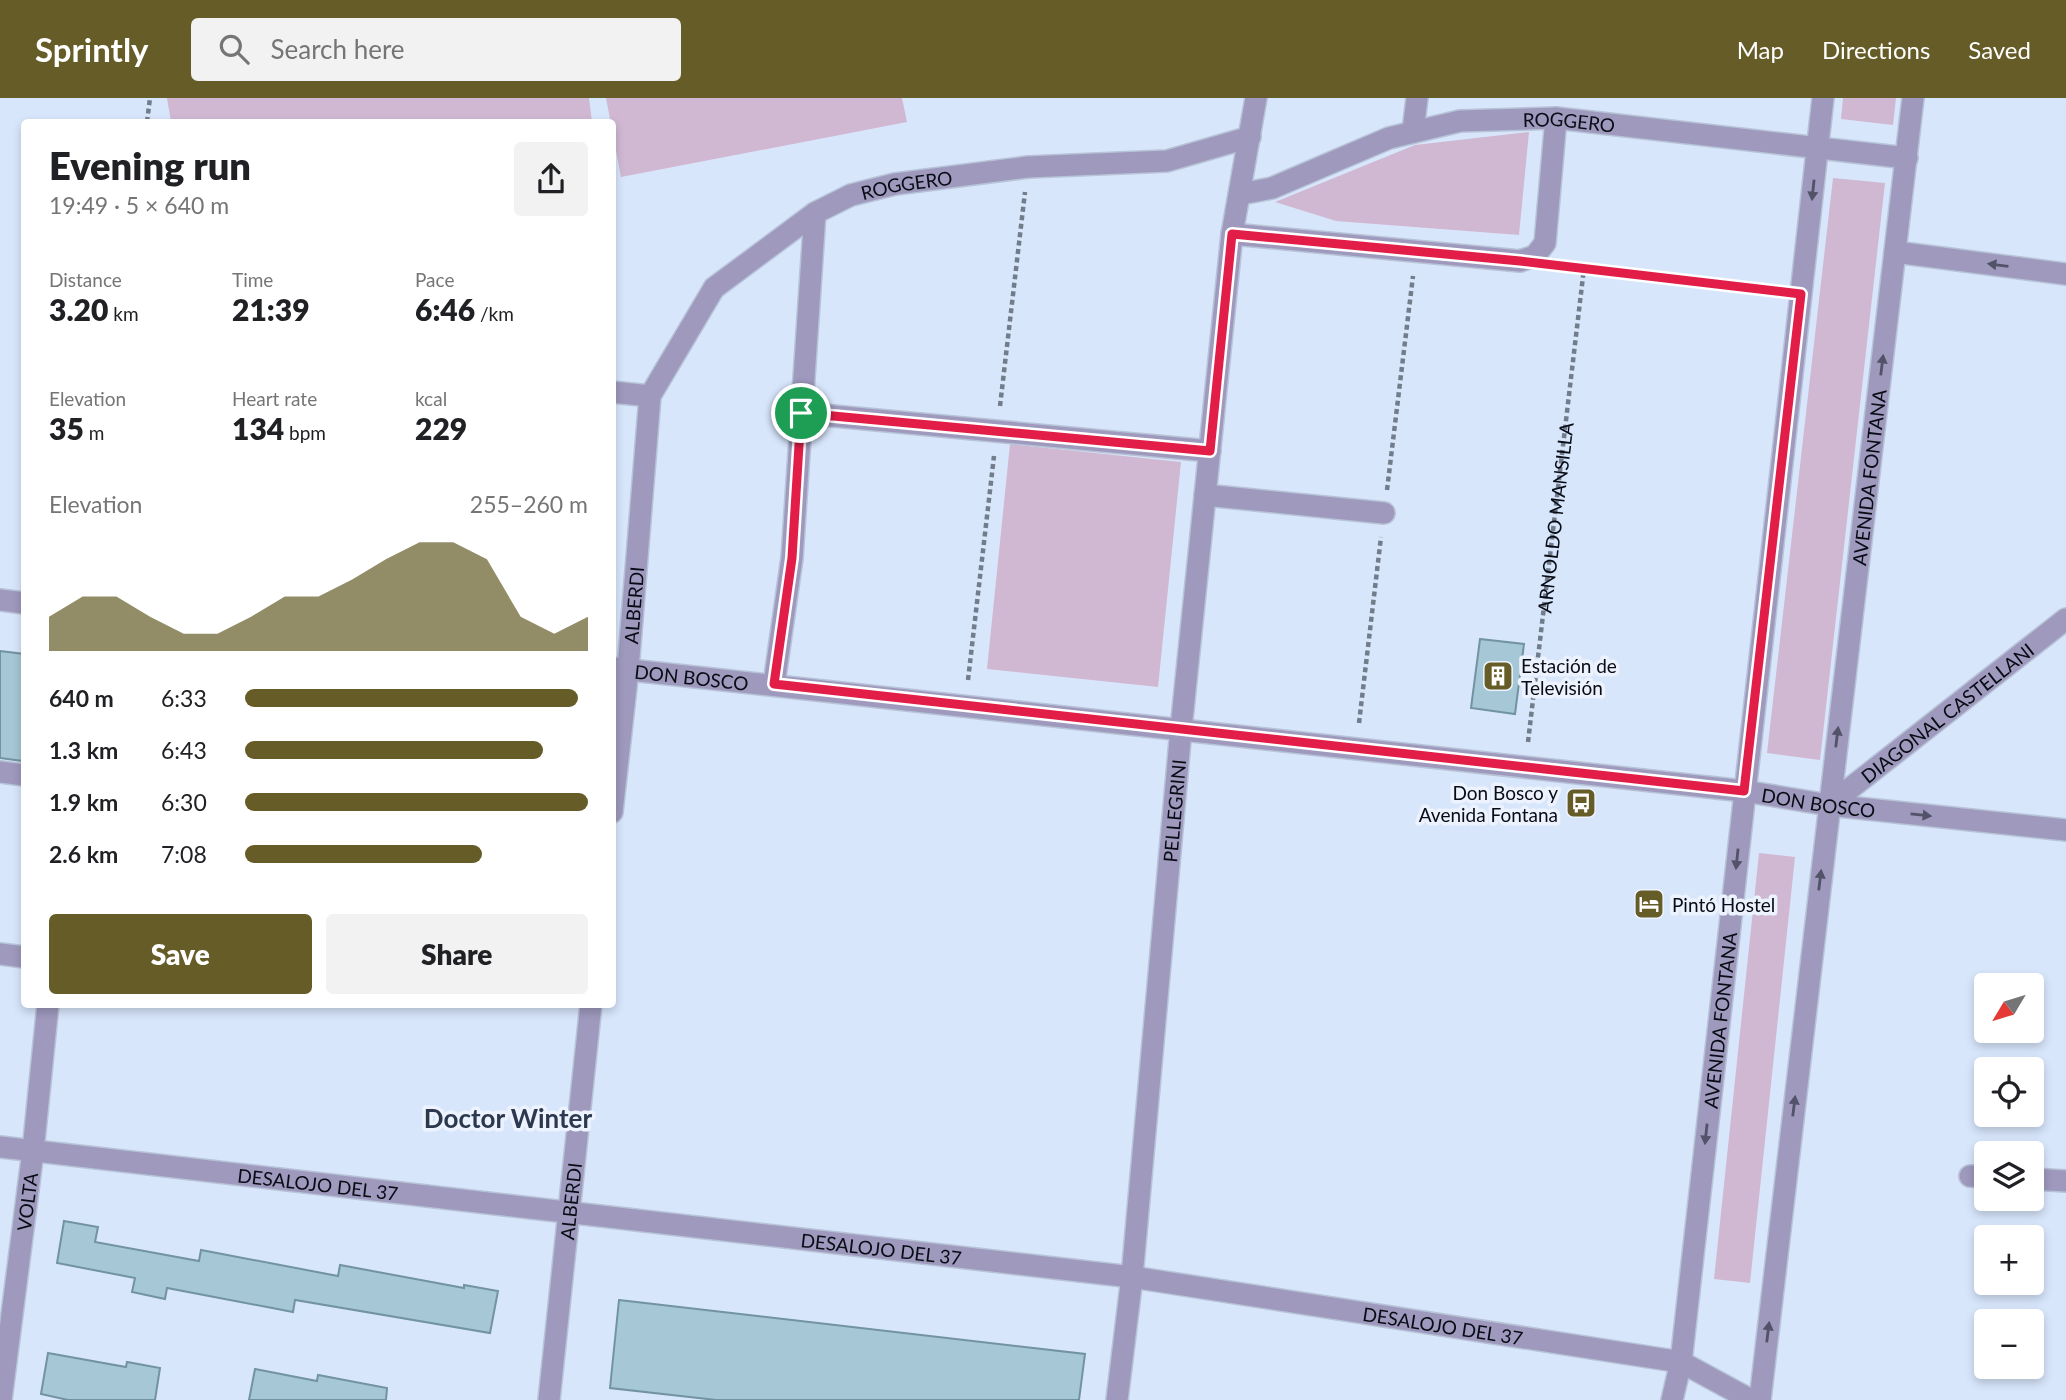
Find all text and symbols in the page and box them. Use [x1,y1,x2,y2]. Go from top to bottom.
search box [191,18,681,81]
text: Sprintly [35,29,149,69]
icon: search [215,30,253,68]
text: Search here [271,33,405,65]
text: Map [1737,35,1784,64]
text: Directions [1822,35,1930,64]
text: Saved [1968,35,2031,64]
street label: ROGGERO [1522,106,1616,136]
text: Evening run [49,142,251,188]
button: share [514,142,588,216]
street label: ROGGERO [858,165,954,204]
one-way arrow [1807,179,1818,201]
text: 19:49 · 5 × 640 m [49,191,229,219]
one-way arrow [1987,260,2009,271]
text: Distance [49,268,122,291]
text: Time [232,268,273,291]
text: Pace [415,268,454,291]
text: 3.20 [49,291,108,327]
text: 21:39 [232,291,310,327]
text: 6:46 [415,291,475,327]
text: km [108,302,139,325]
text: /km [475,302,514,325]
one-way arrow [1876,354,1887,376]
pin [771,383,831,443]
text: Elevation [49,387,126,410]
text: Heart rate [232,387,317,410]
text: kcal [415,387,447,410]
street label: AVENIDA FONTANA [1847,388,1890,567]
icon: arrive [782,394,820,432]
text: 35 [49,410,84,446]
text: 134 [232,410,284,446]
text: 229 [415,410,467,446]
text: m [84,421,104,444]
text: bpm [284,421,326,444]
street label: ARNOLDO MANSILLA [1532,421,1577,614]
text: Elevation [49,490,142,518]
text: 255–260 m [470,490,588,518]
street label: ALBERDI [619,565,648,645]
street label: DIAGONAL CASTELLANI [1856,638,2038,787]
place label: Estación de Televisión [1521,654,1617,699]
street label: DON BOSCO [633,659,750,694]
building icon: Estación de Televisión [1481,659,1515,693]
text: 640 m [49,684,114,712]
text: 6:33 [161,684,207,712]
one-way arrow [1832,726,1843,748]
text: 1.3 km [49,736,118,764]
text: 6:43 [161,736,207,764]
street label: PELLEGRINI [1158,758,1190,863]
place label: Don Bosco y Avenida Fontana [1419,781,1558,826]
street label: DON BOSCO [1760,783,1876,821]
bus stop icon: Don Bosco y Avenida Fontana [1564,786,1598,820]
text: 1.9 km [49,788,118,816]
text: 6:30 [161,788,207,816]
one-way arrow [1910,809,1932,820]
text: 2.6 km [49,840,118,868]
text: 7:08 [161,840,207,868]
one-way arrow [1731,848,1742,870]
one-way arrow [1815,869,1826,891]
hotel icon: Pintó Hostel [1632,887,1666,921]
place label: Pintó Hostel [1672,893,1775,916]
button: Save [49,914,312,994]
button: Share [326,914,588,994]
street label: AVENIDA FONTANA [1698,931,1741,1110]
north arrow [1974,973,2044,1043]
map controls [1974,973,2044,1379]
button: locate [1974,1057,2044,1127]
one-way arrow [1789,1095,1800,1117]
district label: Doctor Winter [424,1102,592,1134]
one-way arrow [1701,1123,1712,1145]
button: layers [1974,1141,2044,1211]
street label: ALBERDI [555,1161,586,1241]
street label: DESALOJO DEL 37 [236,1163,400,1204]
street label: VOLTA [11,1171,42,1232]
button: + [1974,1225,2044,1295]
street label: DESALOJO DEL 37 [800,1228,963,1269]
street label: DESALOJO DEL 37 [1361,1301,1525,1349]
button: − [1974,1309,2044,1379]
one-way arrow [1762,1321,1773,1343]

